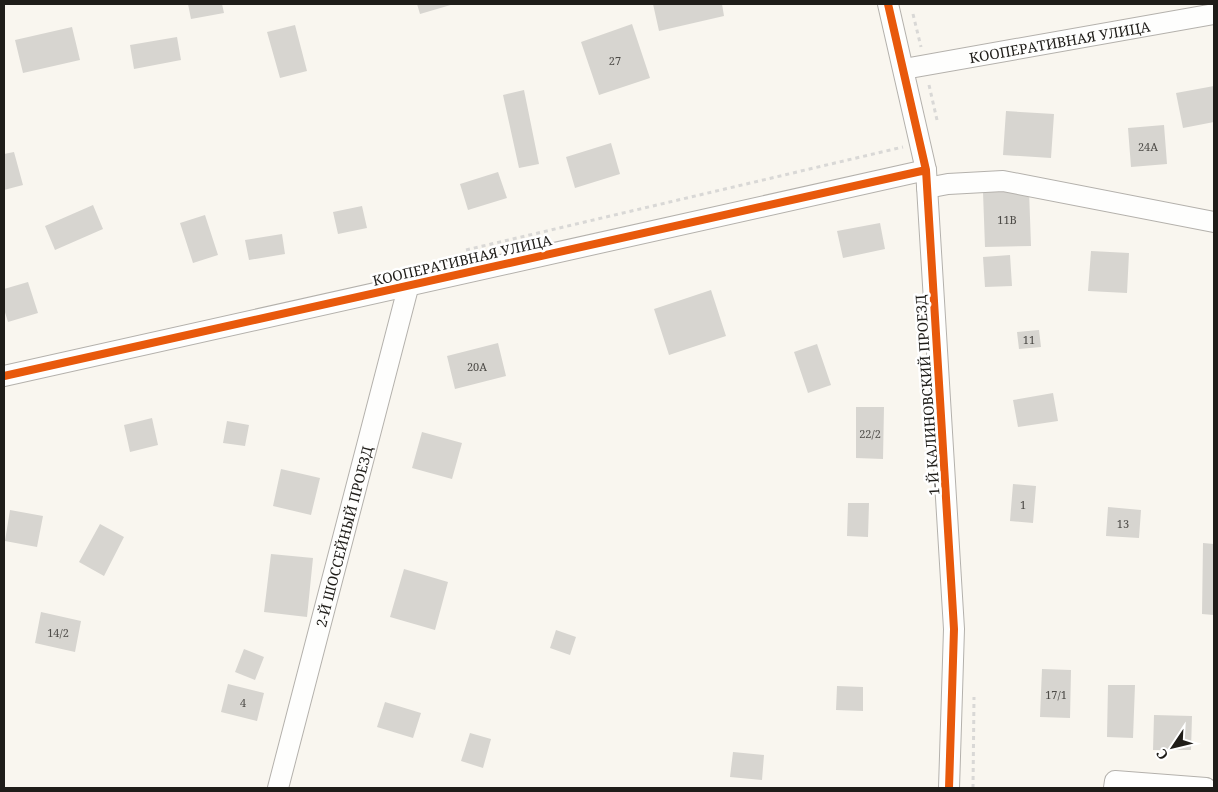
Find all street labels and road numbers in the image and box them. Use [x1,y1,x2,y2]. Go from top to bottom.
street label: КООПЕРАТИВНАЯ УЛИЦА [968,16,1152,67]
street label: КООПЕРАТИВНАЯ УЛИЦА [371,230,554,290]
street label: 1-Й КАЛИНОВСКИЙ ПРОЕЗД [911,294,943,496]
street label: 2-Й ШОССЕЙНЫЙ ПРОЕЗД [311,444,376,629]

